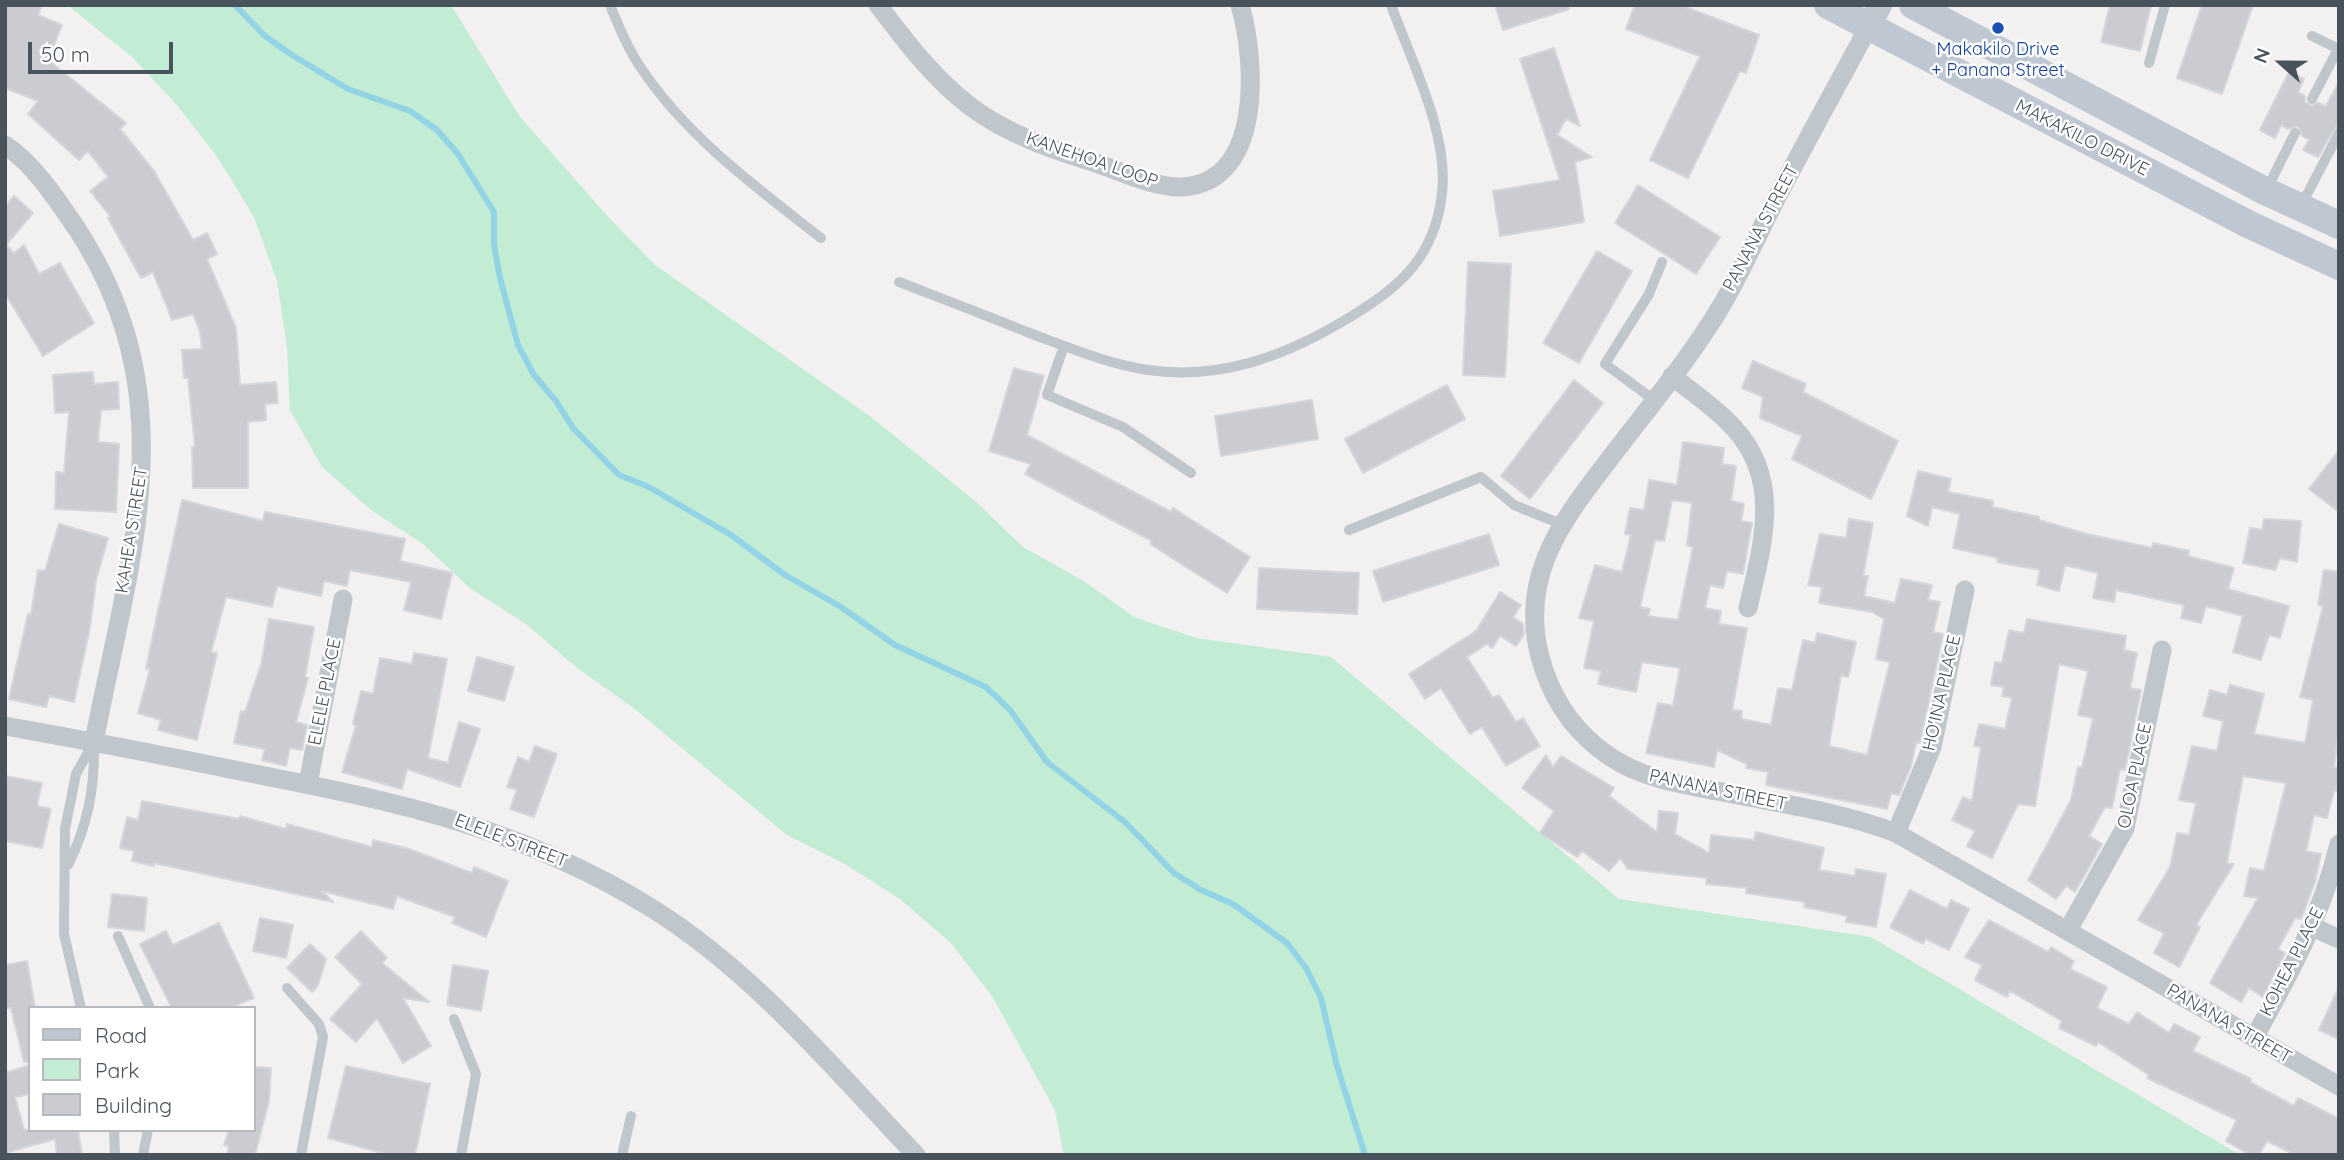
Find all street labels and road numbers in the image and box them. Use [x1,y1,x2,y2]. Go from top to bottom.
street label: MAKAKILO DRIVE [2012,95,2152,181]
street label: KANEHOA LOOP [1023,127,1161,193]
street label: PANANA STREET [1718,161,1804,295]
street label: KAHEA STREET [111,465,153,595]
street label: HO'INA PLACE [1918,633,1966,753]
street label: ELELE PLACE [304,637,346,747]
street label: OLOA PLACE [2113,721,2157,831]
street label: PANANA STREET [1647,765,1789,815]
street label: ELELE STREET [452,810,570,872]
street label: KOHEA PLACE [2255,904,2329,1020]
street label: PANANA STREET [2163,980,2295,1068]

